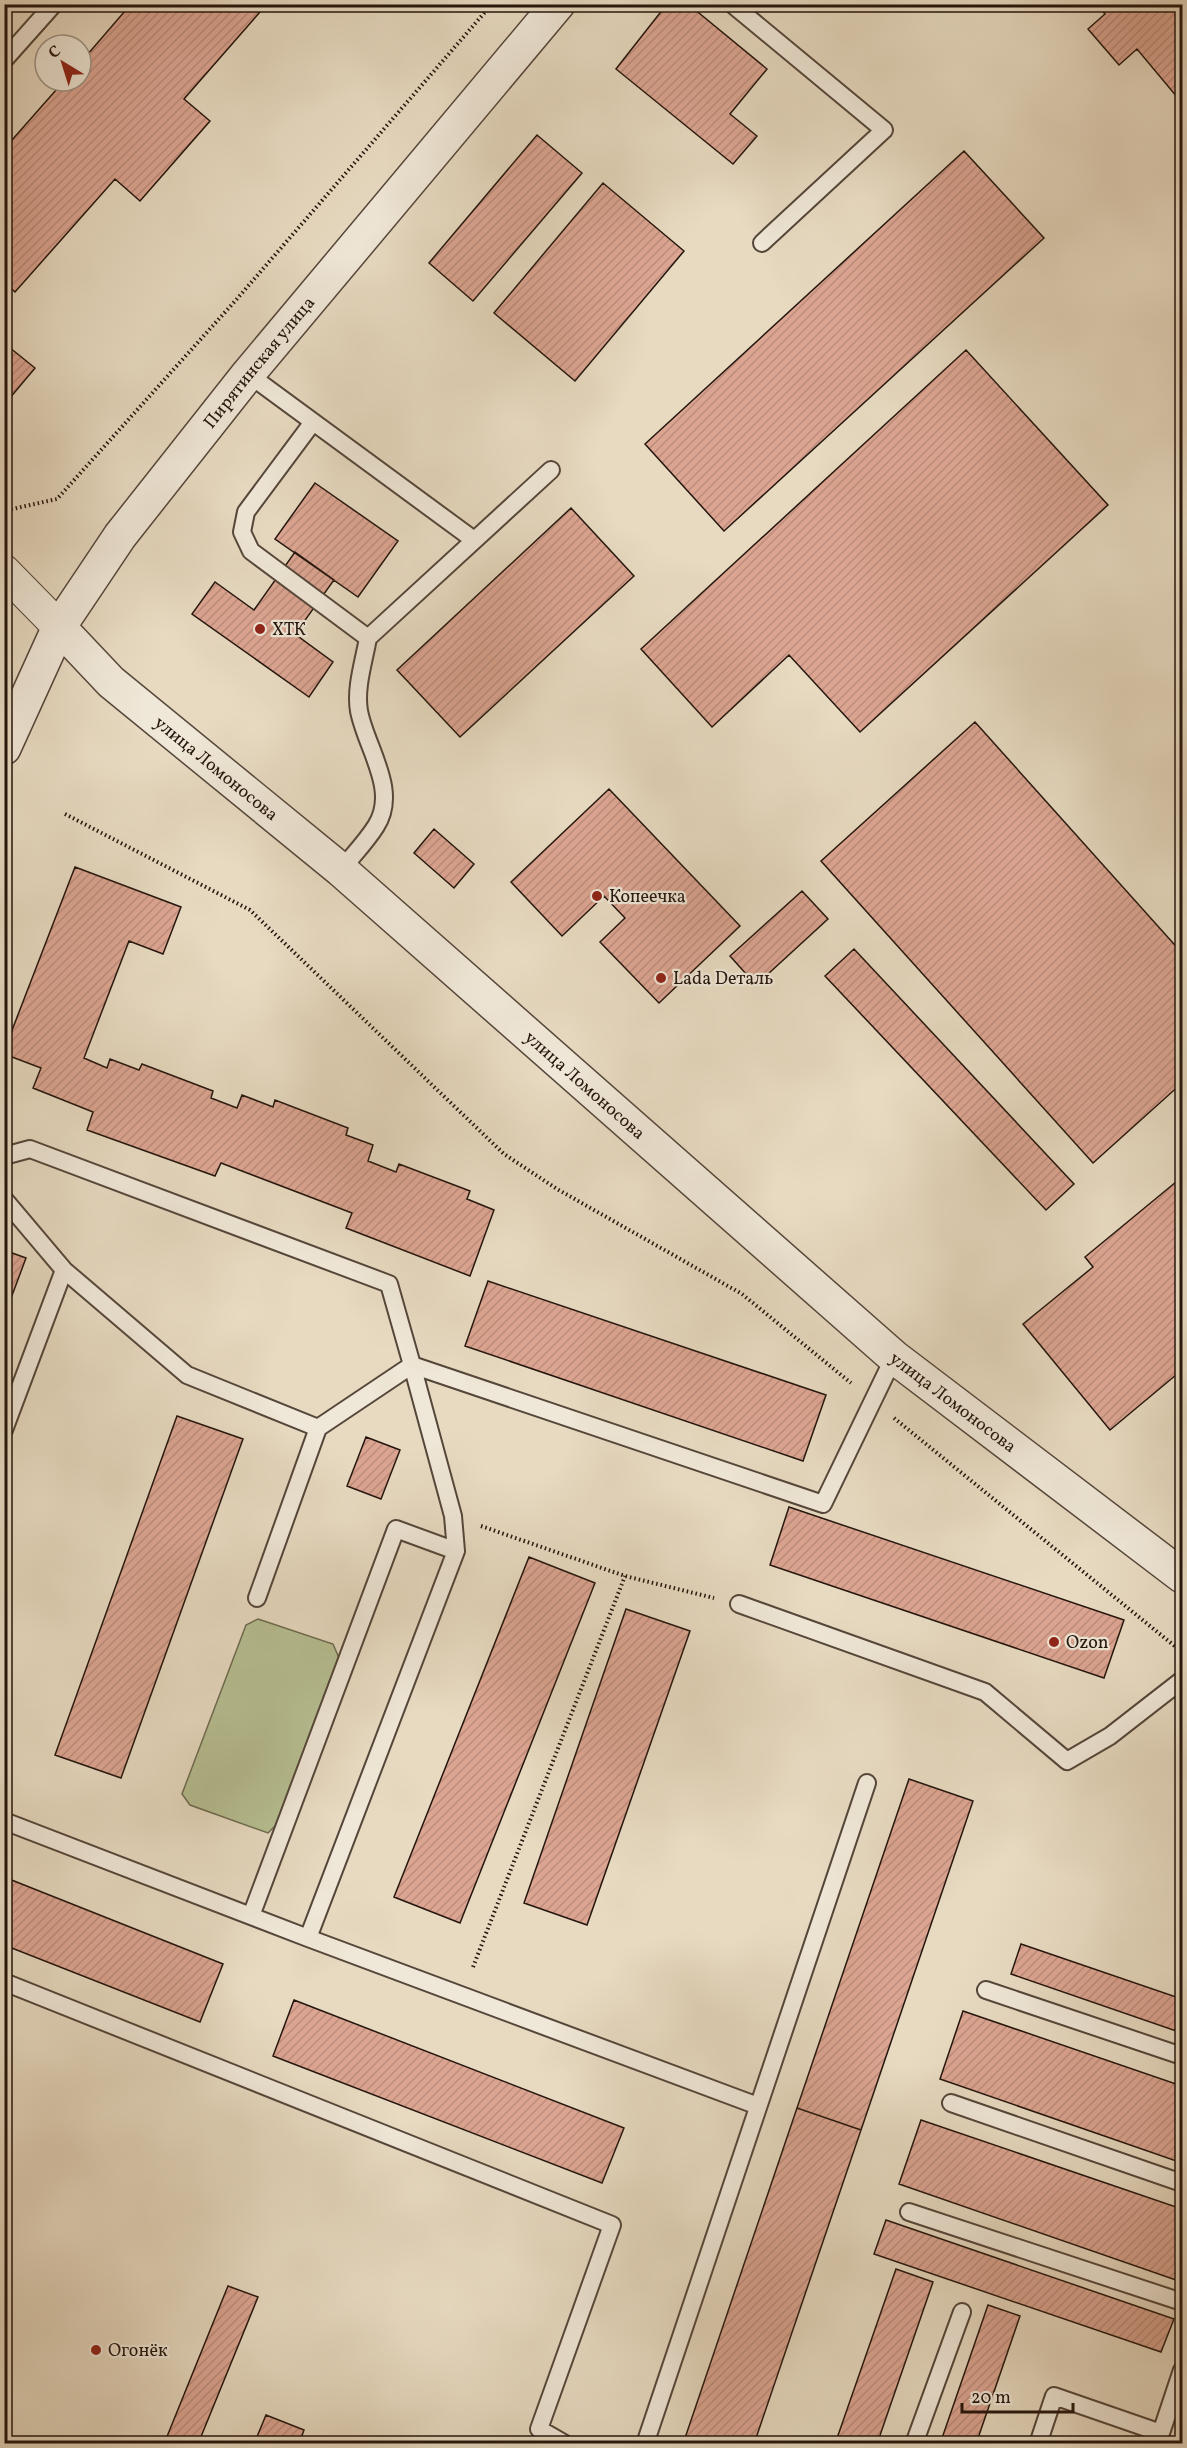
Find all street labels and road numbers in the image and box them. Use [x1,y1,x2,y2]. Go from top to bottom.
street label: Пирятинская улица [199,292,322,434]
street label: улица Ломоносова [148,711,283,828]
street label: улица Ломоносова [518,1026,650,1146]
street label: улица Ломоносова [884,1347,1021,1460]

